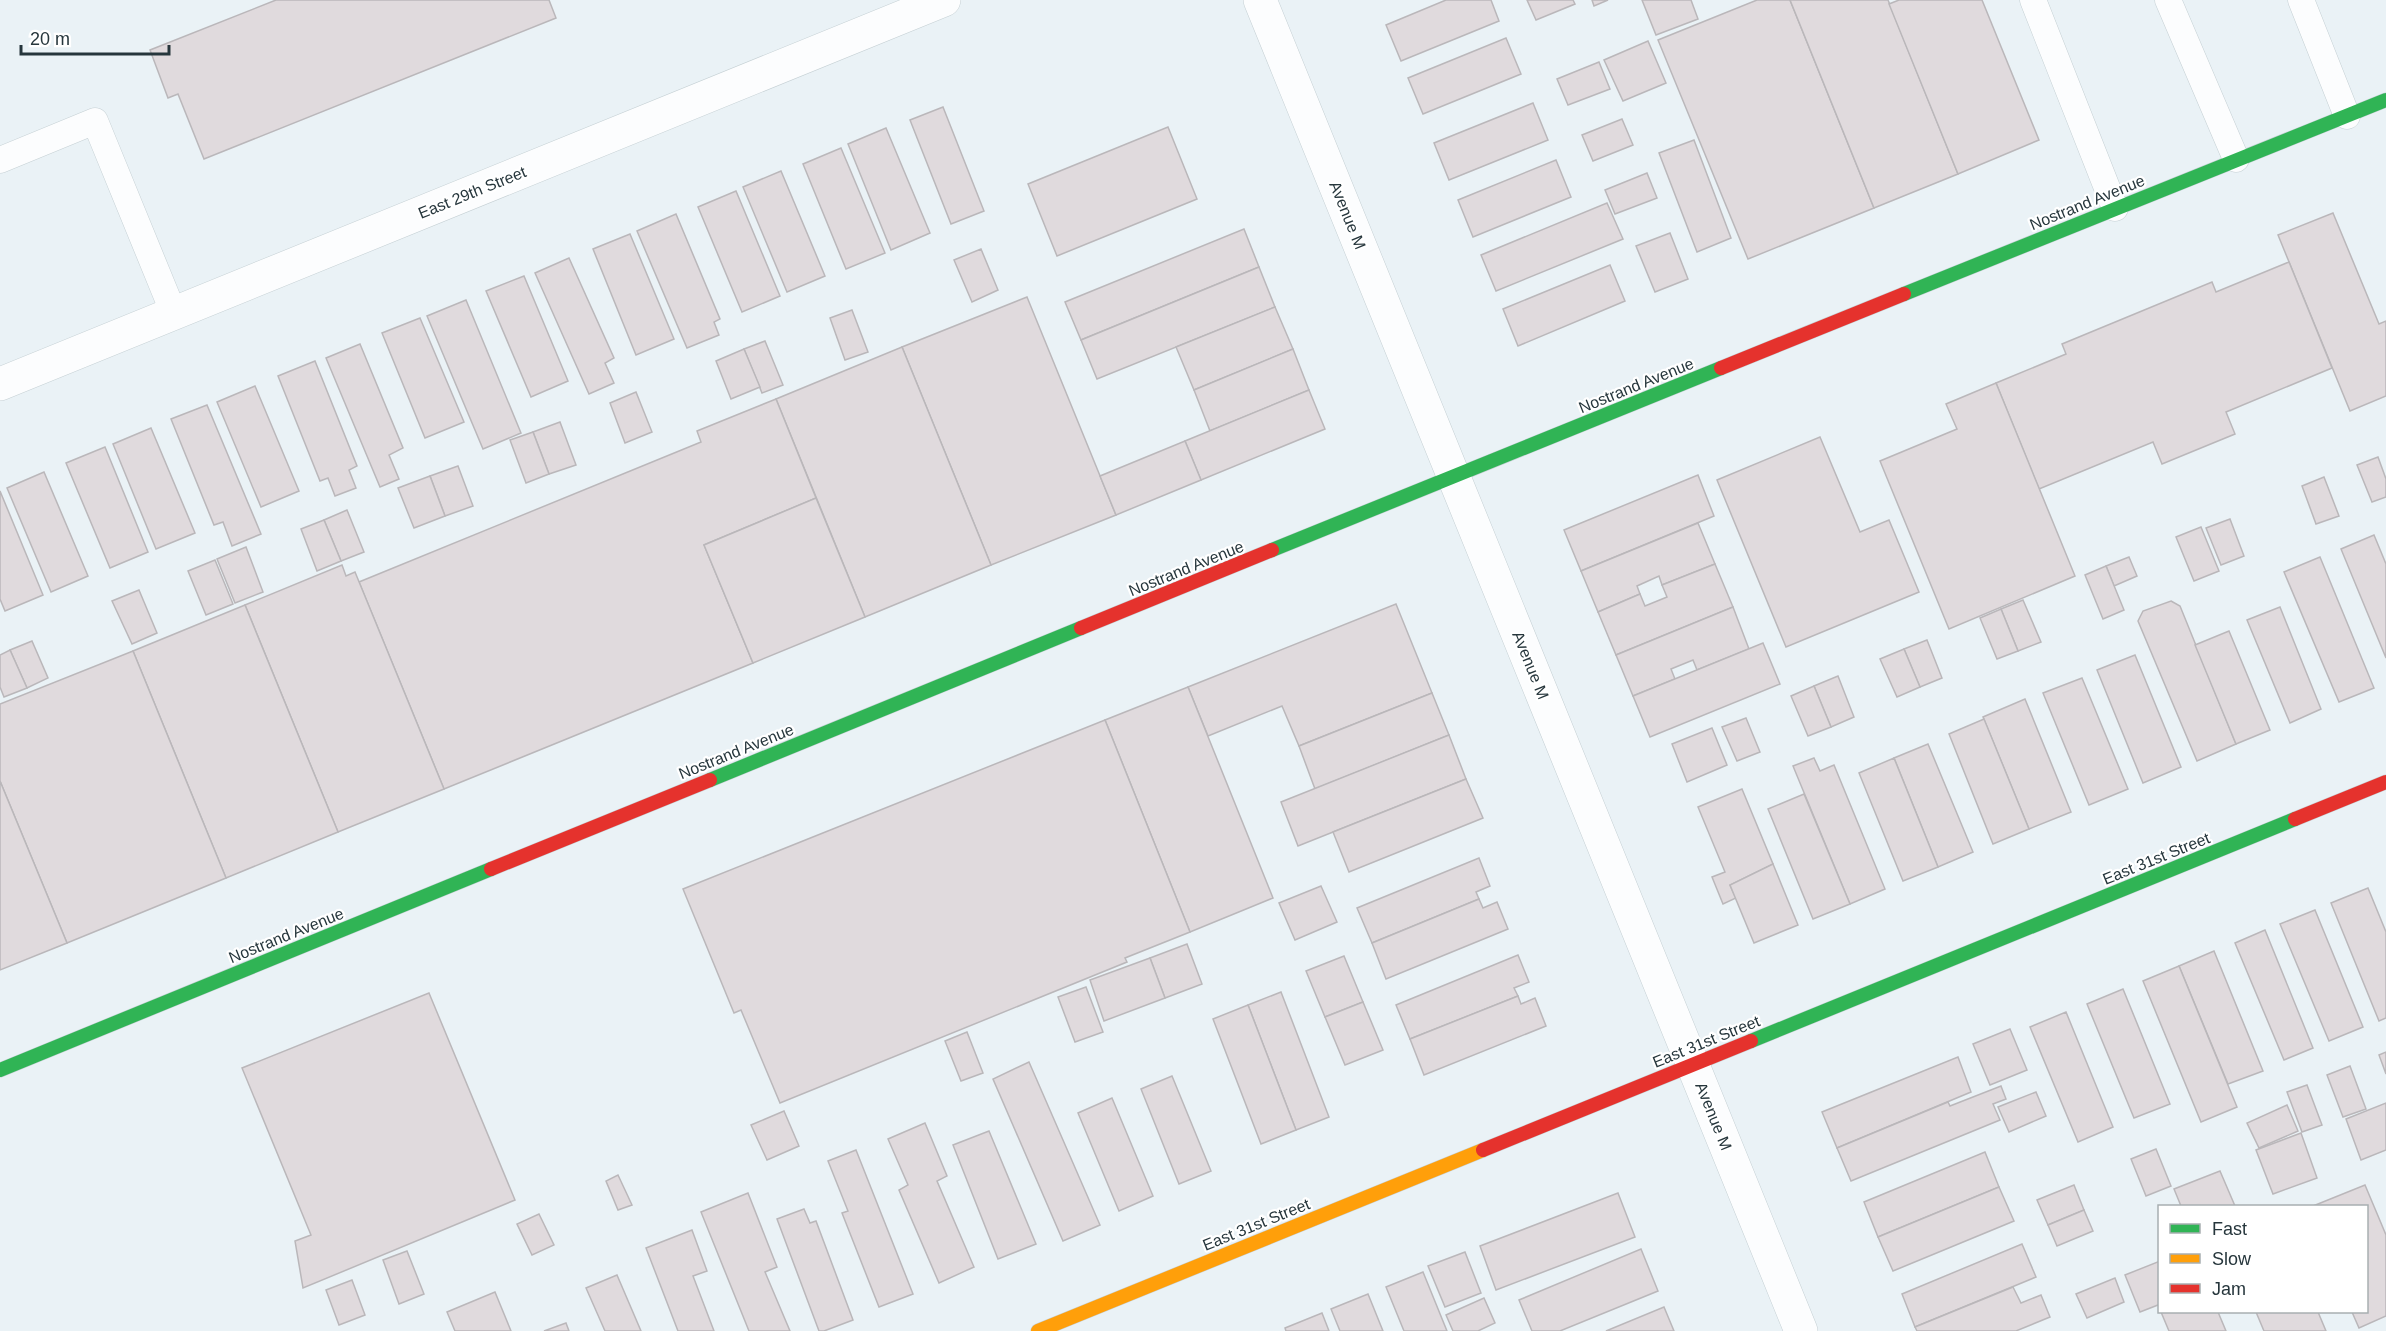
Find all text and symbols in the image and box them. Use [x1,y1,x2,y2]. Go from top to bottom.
scale bar [21,18,170,56]
text: 20 m [30,29,70,49]
street label: East 29th Street [416,163,529,222]
street label: Nostrand Avenue [2027,172,2147,233]
street label: Avenue M [1326,179,1369,252]
street label: Nostrand Avenue [1576,355,1696,416]
street label: Nostrand Avenue [1126,538,1246,599]
street label: Avenue M [1509,629,1552,702]
street label: Nostrand Avenue [676,721,796,782]
street label: East 31st Street [2100,829,2213,888]
street label: Nostrand Avenue [226,905,346,966]
street label: East 31st Street [1650,1012,1763,1071]
street label: Avenue M [1692,1080,1735,1153]
street label: East 31st Street [1200,1195,1313,1254]
legend [2158,1205,2368,1313]
text: Fast [2212,1219,2247,1239]
text: Slow [2212,1249,2252,1269]
text: Jam [2212,1279,2246,1299]

